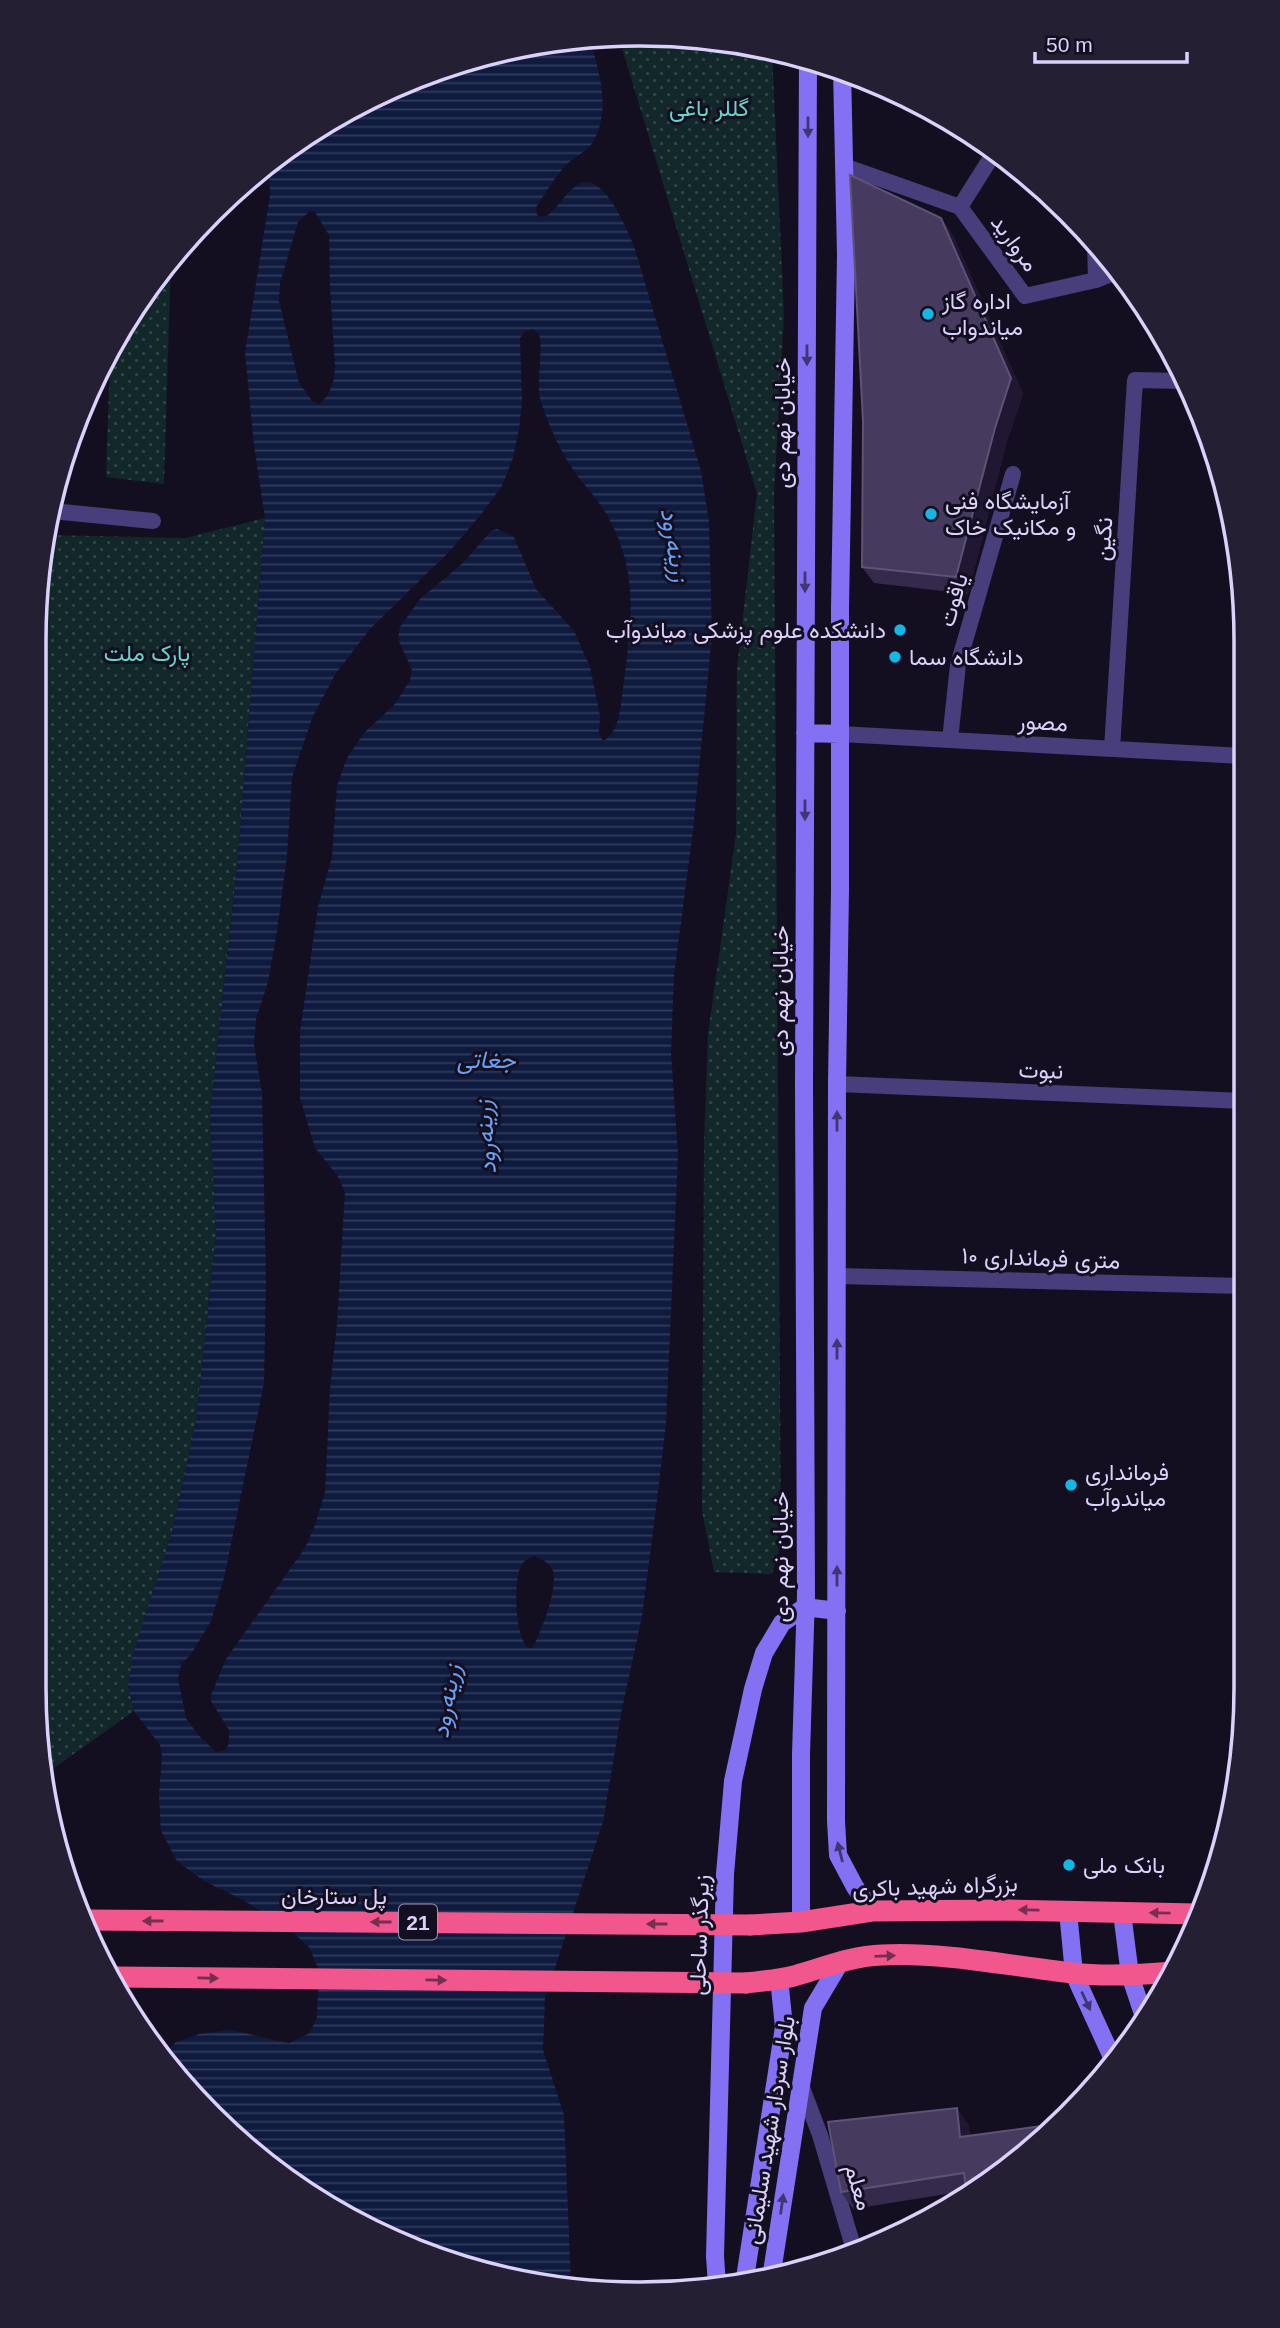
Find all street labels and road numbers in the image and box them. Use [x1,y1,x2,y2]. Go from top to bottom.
street label: مروارید [984,210,1044,278]
street label: خیابان نهم دی [769,358,797,488]
street label: نگین [1088,516,1119,562]
street label: یاقوت [933,570,975,630]
street label: مصور [1016,708,1069,738]
street label: خیابان نهم دی [767,926,795,1056]
street label: نبوت [1018,1056,1064,1086]
street label: ۱۰ متری فرمانداری [961,1242,1121,1276]
street label: خیابان نهم دی [767,1492,795,1622]
street label: بزرگراه شهید باکری [852,1870,1018,1904]
street label: زیرگذر ساحلی [684,1874,716,1996]
street label: پل ستارخان [281,1883,387,1912]
road number: 21 [399,1904,437,1940]
street label: بلوار سردار شهید سلیمانی [738,2014,802,2246]
street label: معلم [838,2161,878,2214]

